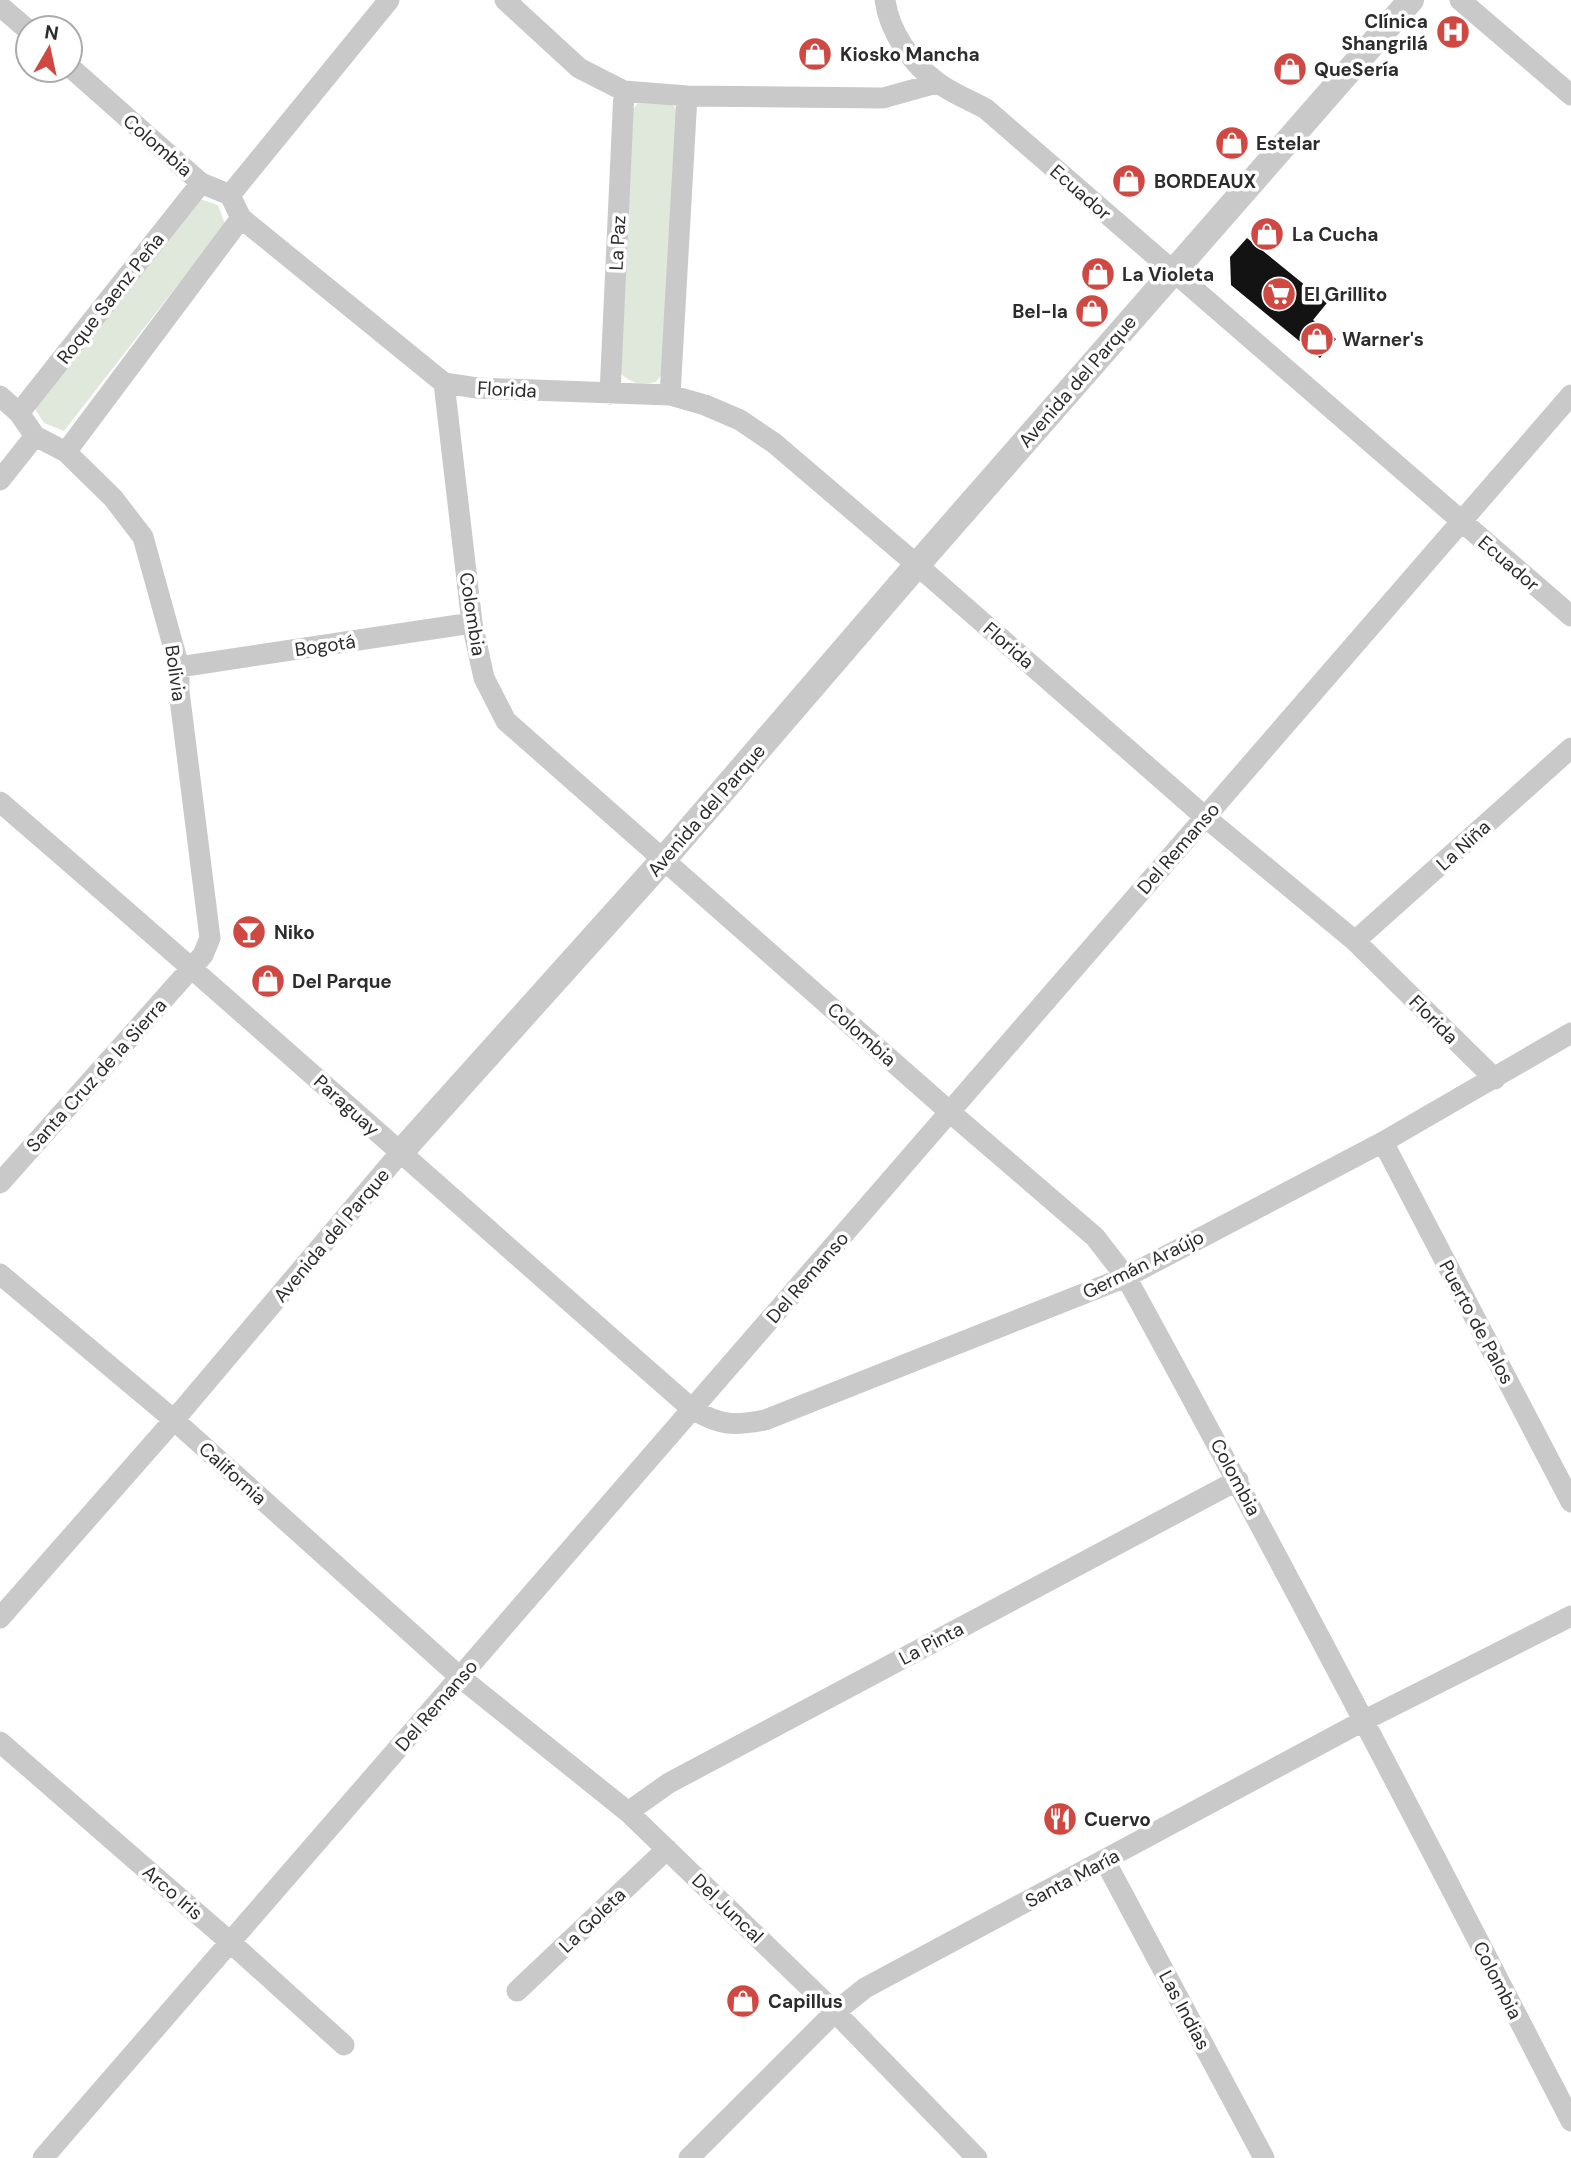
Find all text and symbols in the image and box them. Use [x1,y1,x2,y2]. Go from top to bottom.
place label: Clínica Shangrilá [1341,9,1428,56]
hospital icon: Clínica Shangrilá [1434,13,1472,51]
north arrow [14,14,84,84]
text: N [43,19,60,46]
shop icon: Kiosko Mancha [796,35,834,73]
place label: Kiosko Mancha [840,42,980,67]
shop icon: QueSería [1271,50,1309,88]
place label: QueSería [1314,57,1399,82]
street label: Colombia [118,108,198,182]
shop icon: Estelar [1213,124,1251,162]
place label: Estelar [1256,131,1321,156]
street label: Ecuador [1045,159,1116,226]
shop icon: BORDEAUX [1110,162,1148,200]
place label: BORDEAUX [1154,169,1256,194]
street label: La Paz [604,215,631,271]
shop icon: La Cucha [1248,215,1286,253]
place label: La Cucha [1292,222,1378,247]
street label: Roque Saenz Peña [51,228,169,369]
shop icon: La Violeta [1079,255,1117,293]
place label: La Violeta [1122,262,1214,287]
supermarket icon: El Grillito [1260,275,1298,313]
place label: El Grillito [1304,282,1387,307]
shop icon: Bel-la [1073,292,1111,330]
place label: Bel-la [1012,299,1068,324]
street label: Avenida del Parque [1013,310,1142,453]
shop icon: Warner's [1298,320,1336,358]
place label: Warner's [1342,327,1424,352]
street label: Florida [477,375,537,404]
street label: Ecuador [1473,530,1544,597]
street label: Colombia [454,571,491,658]
street label: Florida [978,616,1039,674]
street label: Bogotá [293,629,357,662]
street label: Bolivia [159,643,192,703]
street label: Avenida del Parque [642,739,771,882]
street label: Del Remanso [1132,797,1225,899]
street label: La Niña [1431,815,1496,876]
bar icon: Niko [230,913,268,951]
place label: Niko [274,920,315,945]
shop icon: Del Parque [249,962,287,1000]
place label: Del Parque [292,969,392,994]
street label: Florida [1404,989,1464,1049]
street label: Santa Cruz de la Sierra [21,993,172,1157]
street label: Colombia [822,997,901,1072]
street label: Paraguay [308,1069,385,1142]
street label: Avenida del Parque [268,1163,395,1308]
street label: Germán Araújo [1078,1224,1208,1305]
street label: Del Remanso [761,1226,854,1328]
street label: Puerto de Palos [1433,1256,1520,1389]
street label: Colombia [1205,1434,1266,1520]
street label: California [193,1436,272,1510]
street label: La Pinta [895,1616,968,1671]
street label: Del Remanso [390,1654,483,1756]
restaurant icon: Cuervo [1041,1800,1079,1838]
place label: Cuervo [1084,1807,1151,1832]
street label: Santa María [1021,1843,1124,1914]
street label: Arco Iris [137,1859,208,1925]
street label: Del Juncal [687,1868,769,1949]
street label: La Goleta [554,1882,631,1958]
street label: Colombia [1467,1937,1528,2023]
street label: Las Indias [1153,1966,1216,2054]
shop icon: Capillus [724,1982,762,2020]
place label: Capillus [768,1989,843,2014]

